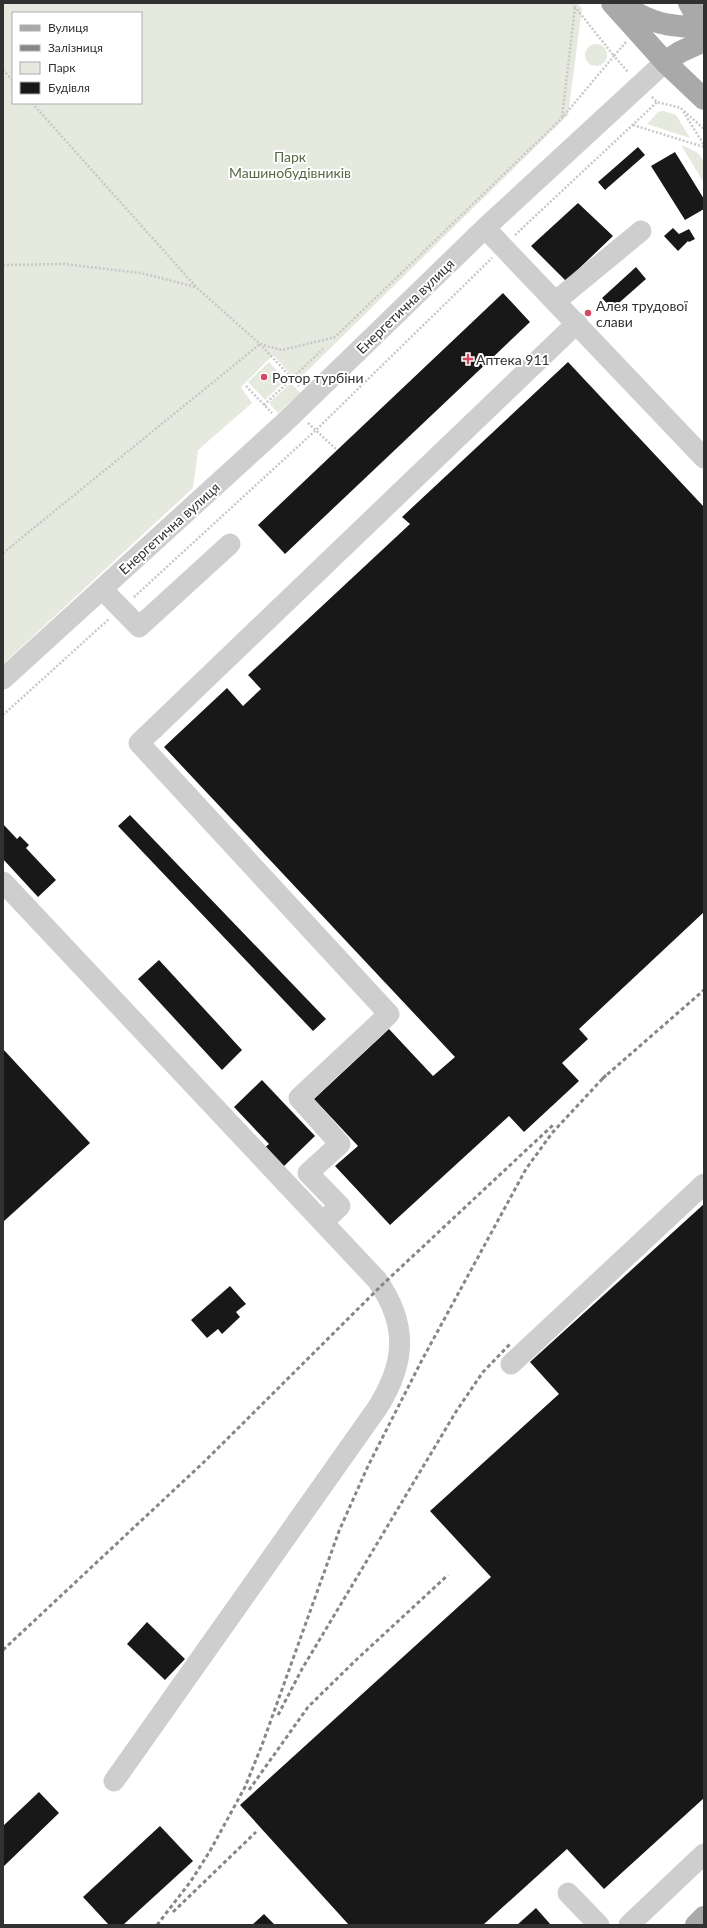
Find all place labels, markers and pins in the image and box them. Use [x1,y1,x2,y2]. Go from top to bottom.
place label: Алея трудової слави [596,297,688,330]
marker: Алея трудової слави [583,308,593,318]
place label: Аптека 911 [476,351,550,368]
marker: Аптека 911 [463,354,473,364]
place label: Ротор турбіни [272,369,363,386]
marker: Ротор турбіни [259,372,269,382]

